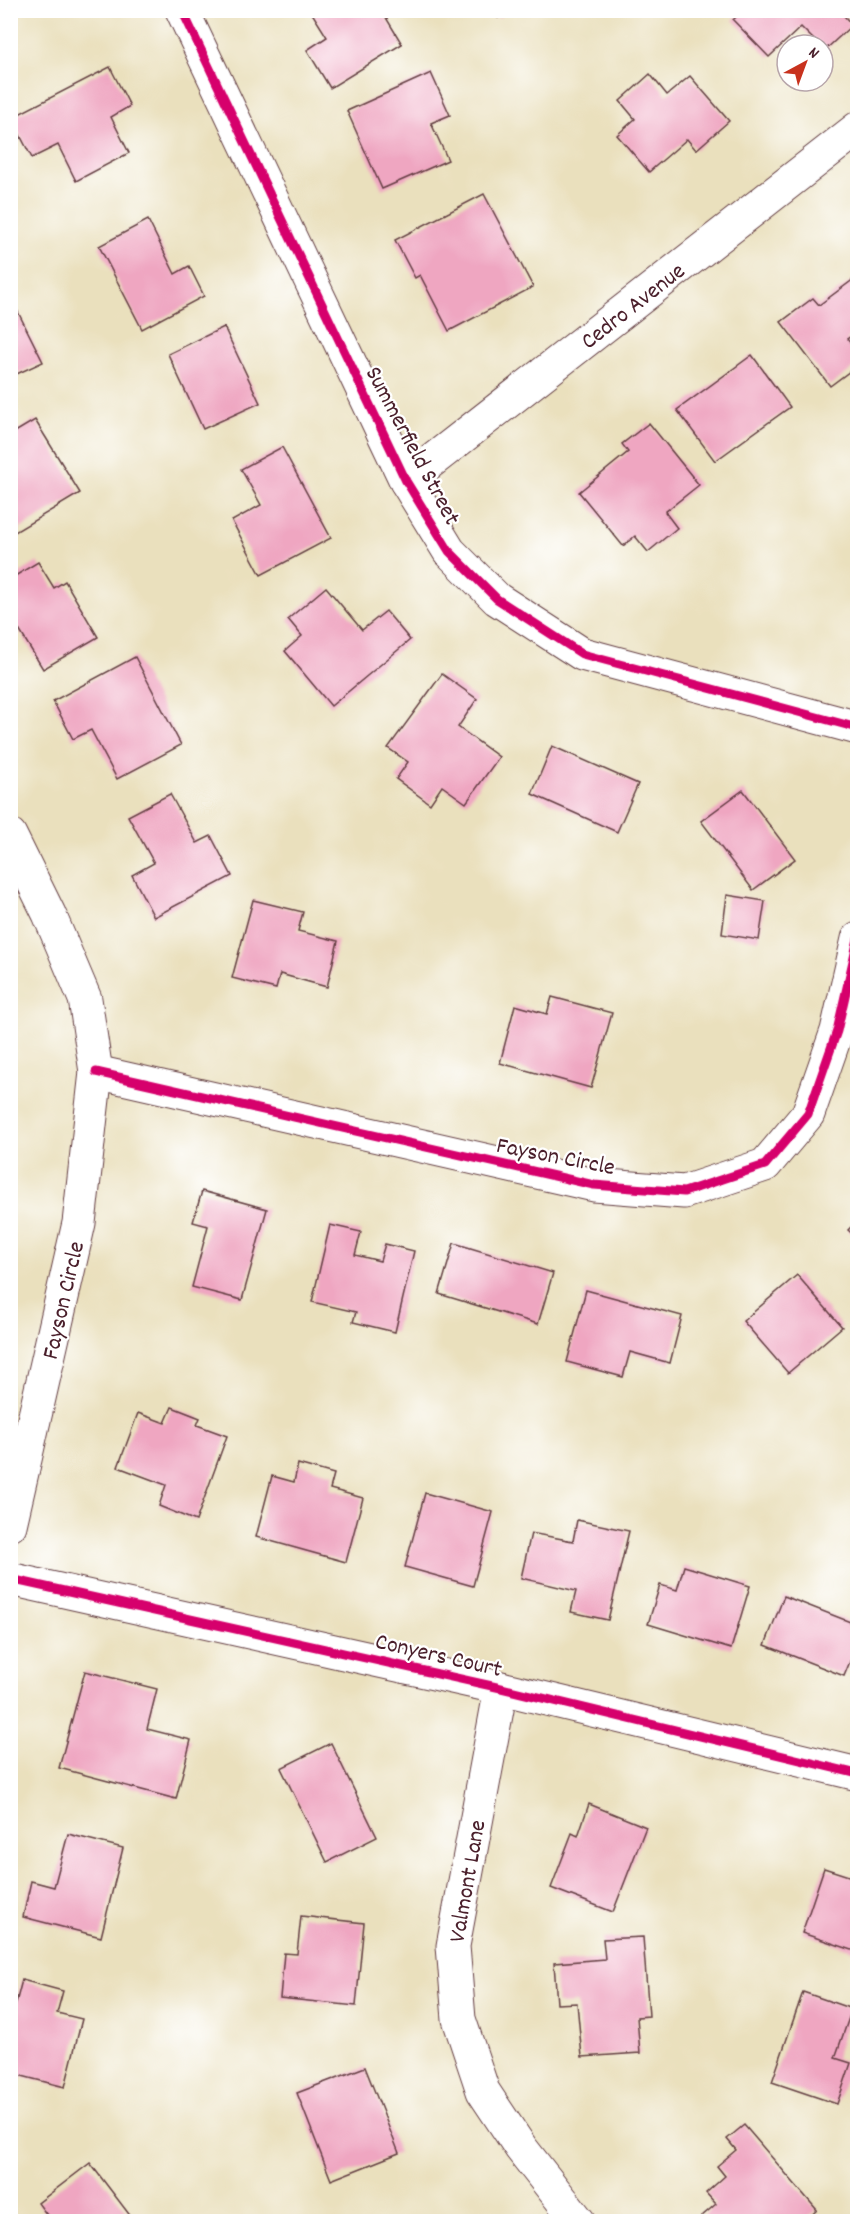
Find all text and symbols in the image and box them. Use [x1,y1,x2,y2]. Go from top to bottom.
north arrow [775,33,835,93]
text: N [803,42,824,65]
street label: Cedro Avenue [574,256,693,359]
street label: Summerfield Street [355,361,468,532]
street label: Fayson Circle [493,1130,618,1186]
street label: Fayson Circle [35,1238,95,1363]
street label: Conyers Court [372,1626,505,1688]
street label: Valmont Lane [441,1818,496,1945]

